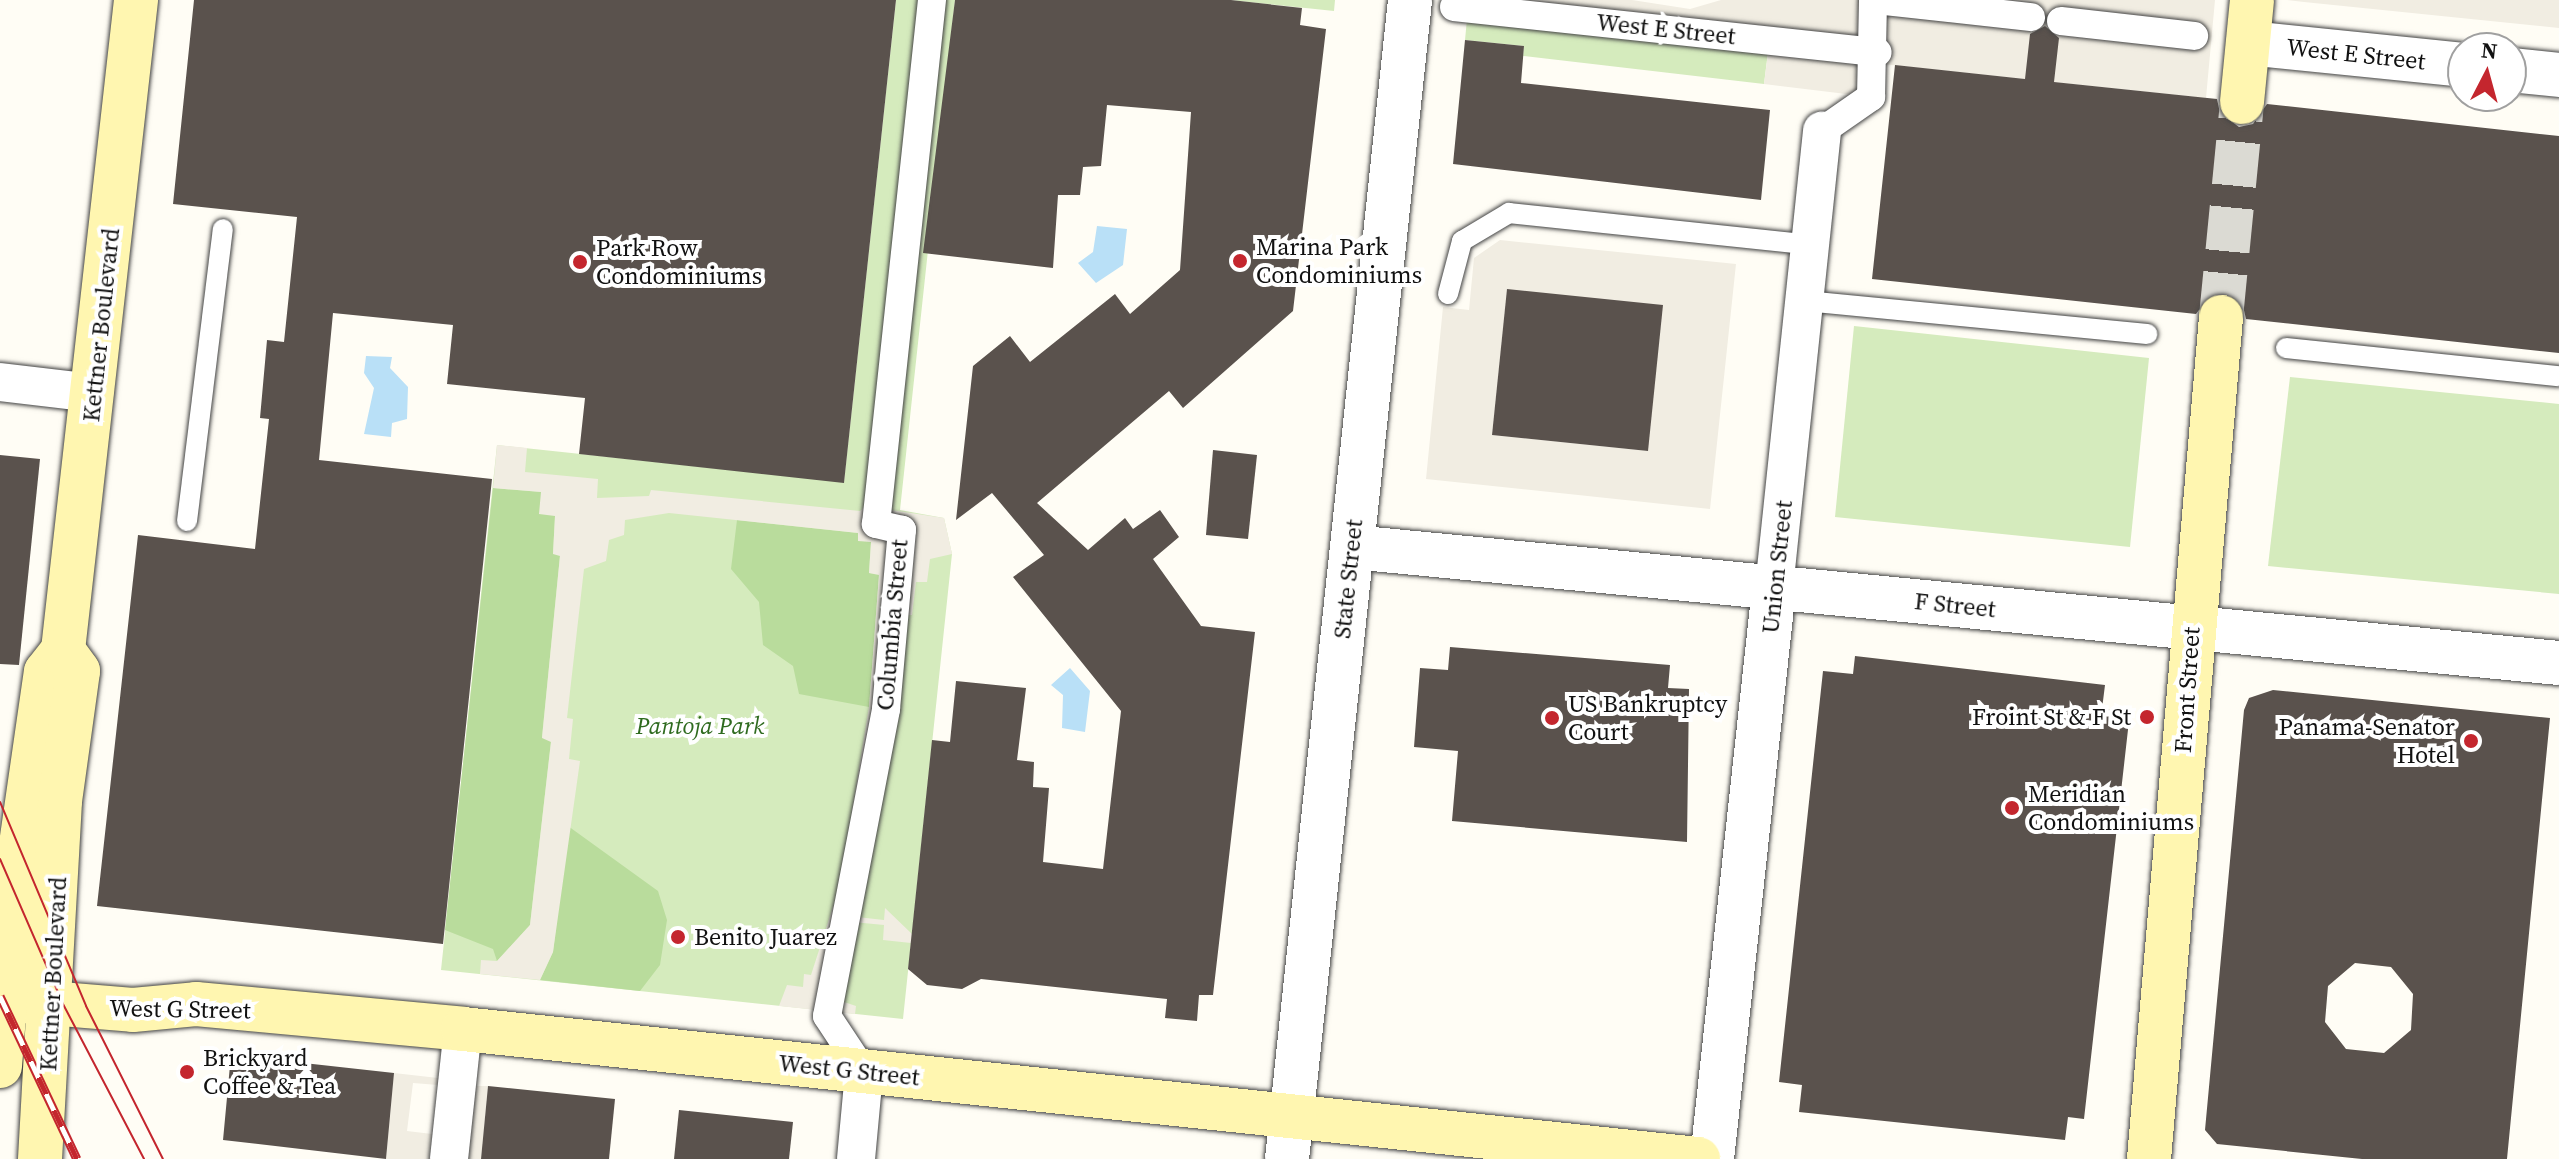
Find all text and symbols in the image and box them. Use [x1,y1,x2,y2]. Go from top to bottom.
street label: West E Street [1595,7,1737,51]
street label: West E Street [2285,32,2427,76]
north arrow [2447,32,2527,112]
text: N [2480,34,2499,66]
street label: Kettner Boulevard [77,227,125,423]
place label: Marina Park Condominiums [1256,233,1422,289]
place label: Park Row Condominiums [596,234,762,290]
marker: Marina Park Condominiums [1231,252,1249,270]
marker: Park Row Condominiums [571,253,589,271]
street label: Union Street [1756,499,1798,635]
street label: State Street [1327,518,1369,640]
street label: Columbia Street [870,538,914,712]
street label: F Street [1913,586,1997,624]
street label: Front Street [2168,626,2206,754]
place label: US Bankruptcy Court [1568,690,1727,746]
place label: Froint St & F St [1972,703,2131,731]
marker: Froint St & F St [2138,708,2156,726]
marker: US Bankruptcy Court [1543,709,1561,727]
park label: Pantoja Park [636,712,764,740]
place label: Panama-Senator Hotel [2279,713,2455,769]
marker: Panama-Senator Hotel [2462,732,2480,750]
place label: Meridian Condominiums [2028,780,2194,836]
marker: Meridian Condominiums [2003,799,2021,817]
street label: Kettner Boulevard [34,876,72,1072]
place label: Benito Juarez [694,923,837,951]
marker: Benito Juarez [669,928,687,946]
street label: West G Street [109,993,251,1025]
place label: Brickyard Coffee & Tea [203,1044,337,1100]
street label: West G Street [777,1048,921,1092]
marker: Brickyard Coffee & Tea [178,1063,196,1081]

